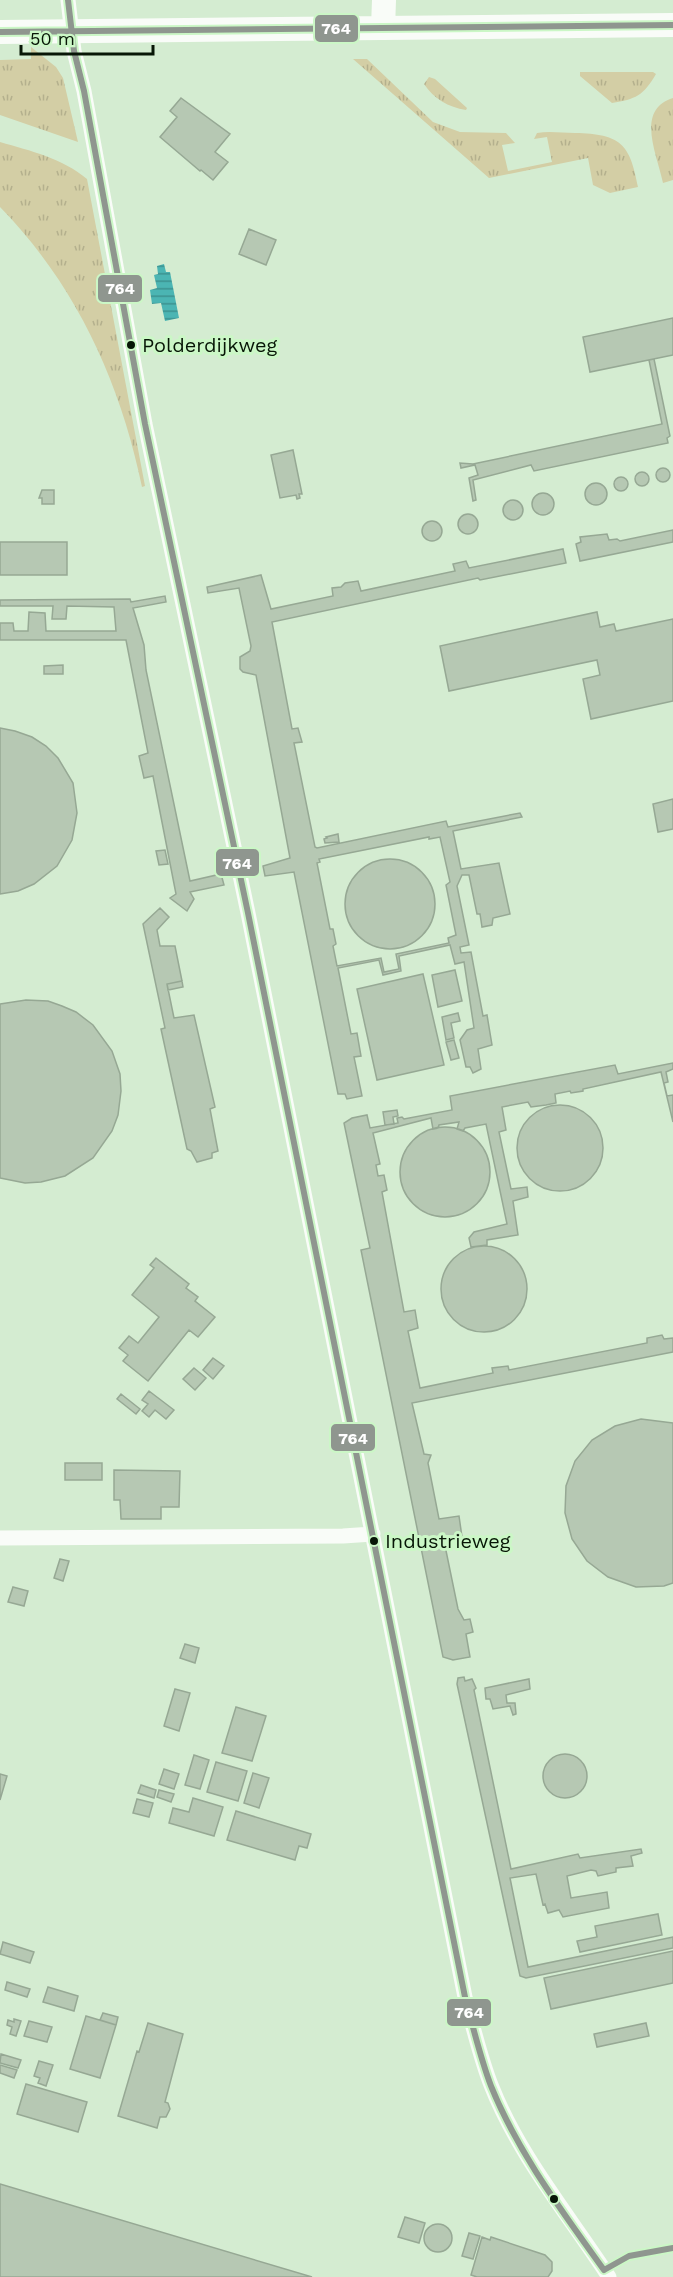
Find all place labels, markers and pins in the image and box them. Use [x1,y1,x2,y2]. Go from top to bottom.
place label: Polderdijkweg [142,333,278,357]
marker: Polderdijkweg [125,339,137,351]
place label: Industrieweg [385,1529,511,1553]
marker: Industrieweg [368,1535,380,1547]
unlabelled marker [548,2193,560,2205]

